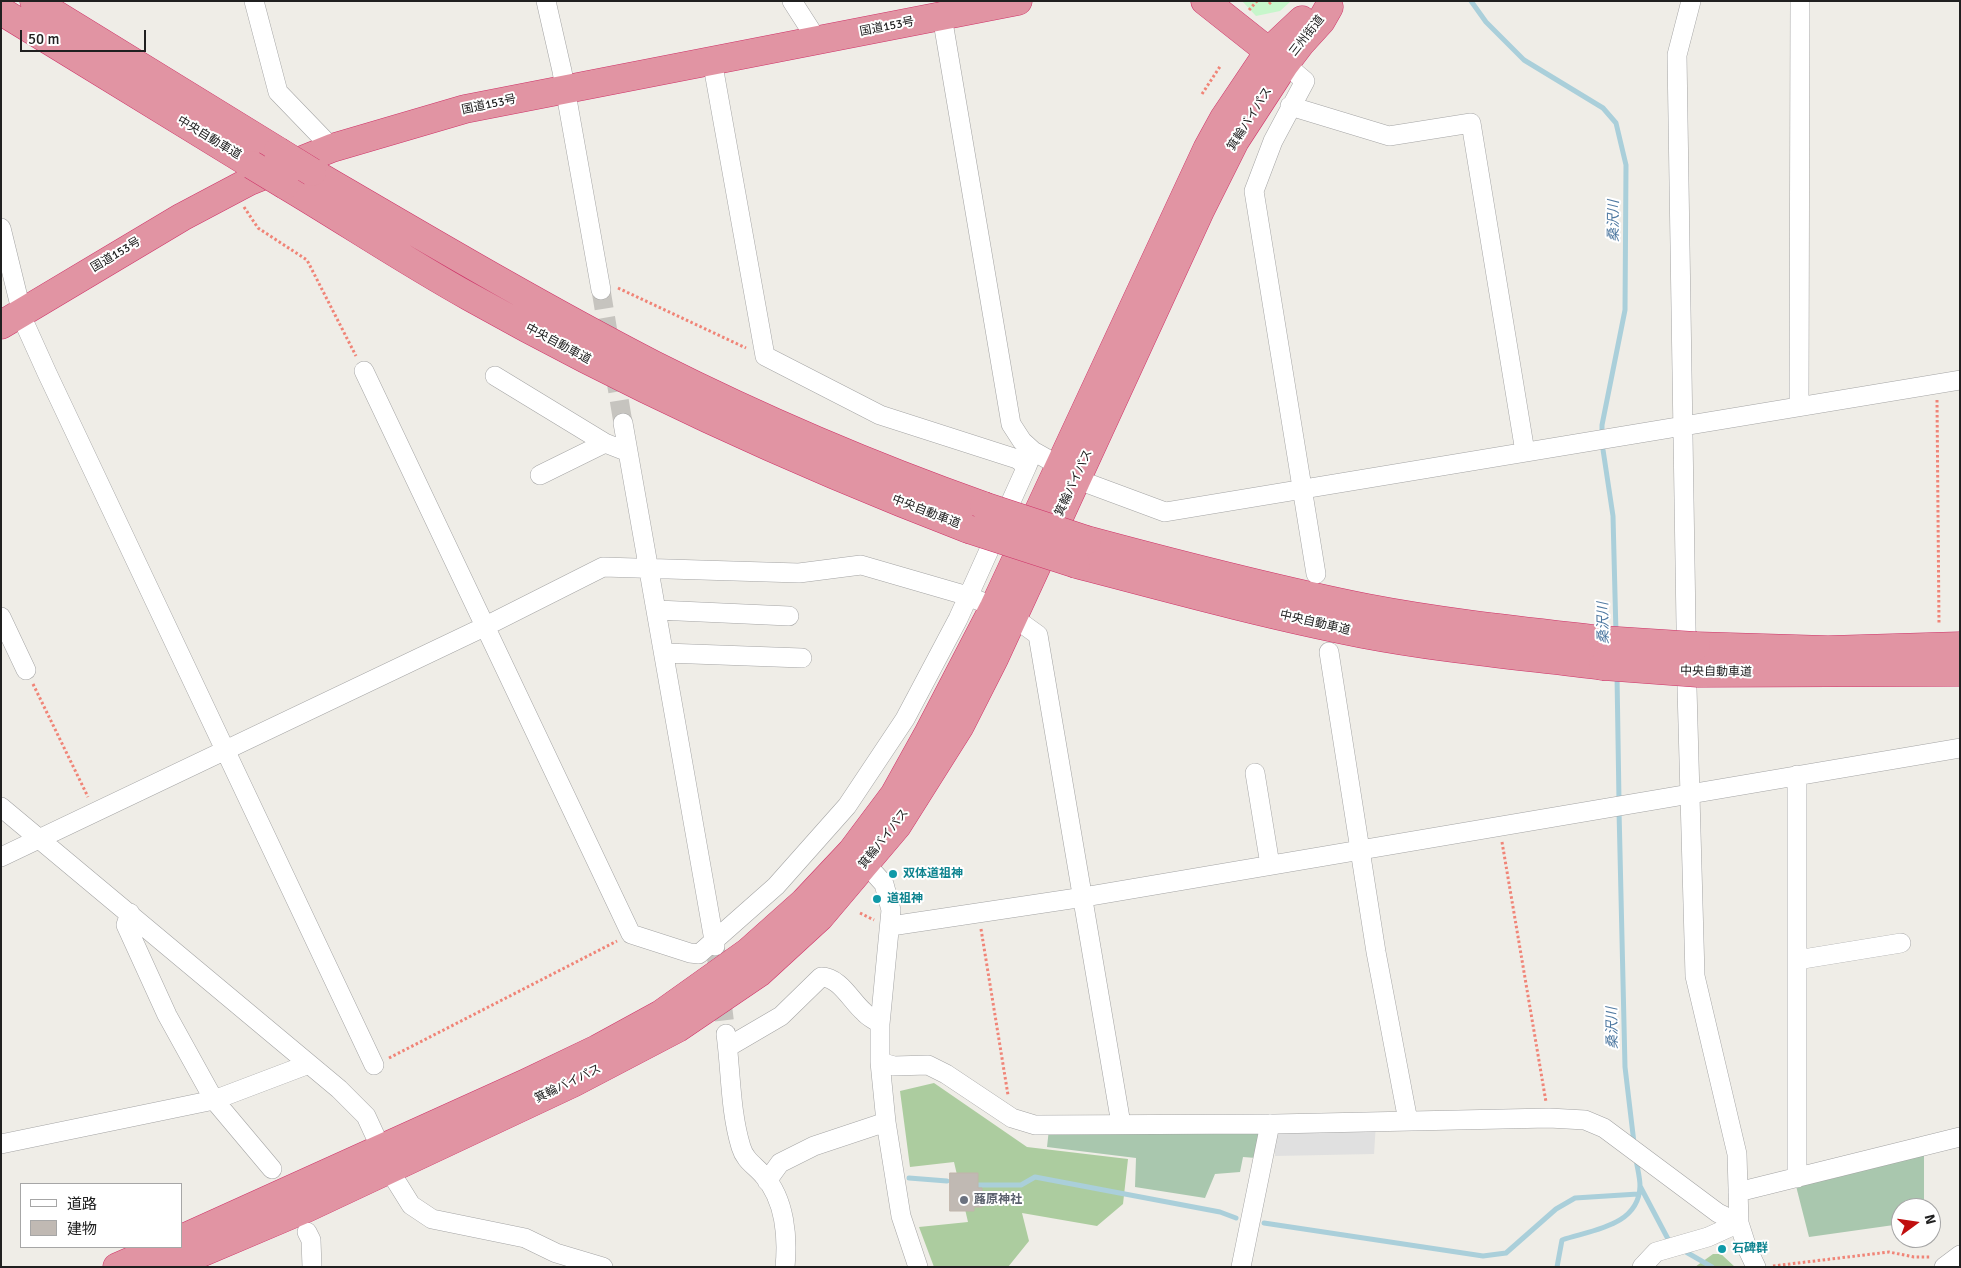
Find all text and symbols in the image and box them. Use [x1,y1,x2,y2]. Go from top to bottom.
street label: 三州街道 [1287,13,1327,59]
street label: 国道153号 [858,15,916,39]
scale bar [22,20,149,52]
text: 50 m [28,30,59,48]
street label: 箕輪バイパス [1225,85,1275,153]
street label: 国道153号 [460,92,518,118]
street label: 中央自動車道 [174,113,244,163]
water label: 桑沢川 [1606,200,1622,242]
street label: 国道153号 [89,235,143,275]
street label: 中央自動車道 [523,321,593,367]
street label: 箕輪バイパス [1052,447,1096,519]
street label: 中央自動車道 [890,492,962,532]
water label: 桑沢川 [1595,602,1613,644]
street label: 中央自動車道 [1278,608,1352,638]
street label: 中央自動車道 [1680,664,1752,680]
street label: 箕輪バイパス [856,806,912,872]
place label: 双体道祖神 [903,867,963,881]
marker: 双体道祖神 [887,868,899,880]
place label: 道祖神 [887,892,923,906]
marker: 道祖神 [871,893,883,905]
water label: 桑沢川 [1604,1007,1622,1049]
street label: 箕輪バイパス [532,1062,604,1106]
legend [20,1183,182,1248]
place label: 蕗原神社 [974,1193,1022,1207]
marker: 蕗原神社 [958,1194,970,1206]
text: 道路 [67,1195,97,1213]
north arrow [1891,1198,1941,1248]
text: N [1921,1213,1939,1226]
text: 建物 [67,1220,97,1238]
place label: 石碑群 [1732,1242,1768,1256]
marker: 石碑群 [1716,1243,1728,1255]

